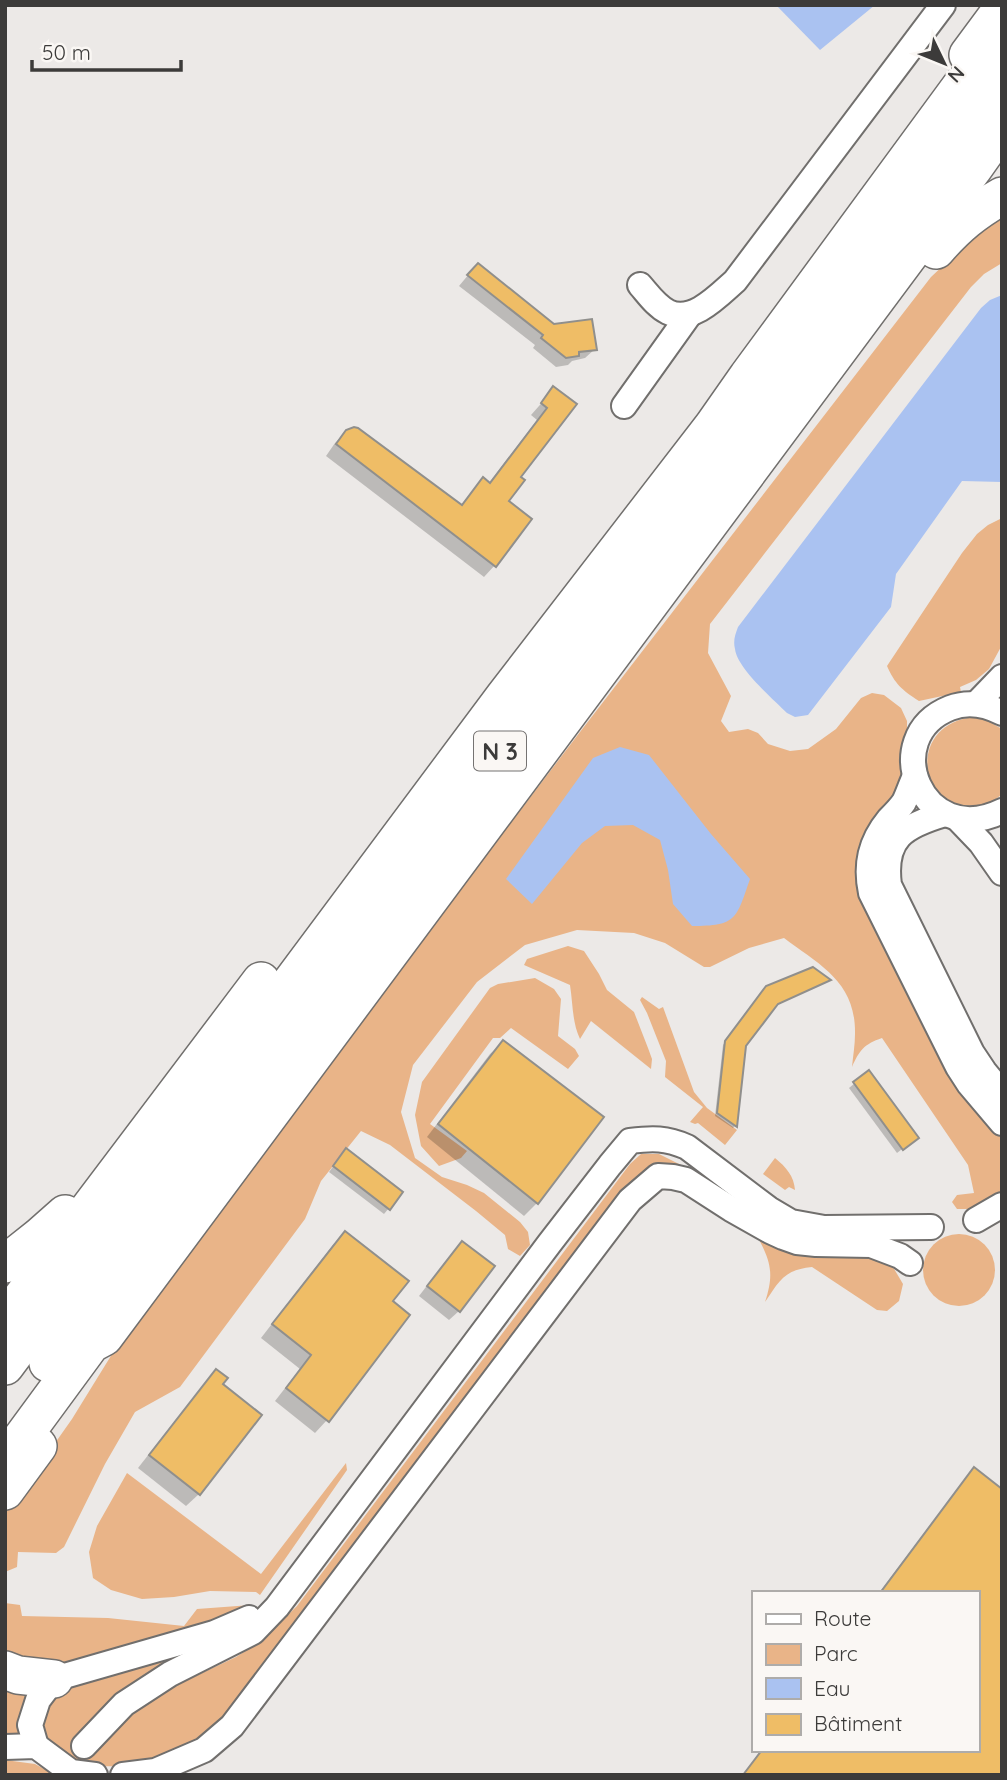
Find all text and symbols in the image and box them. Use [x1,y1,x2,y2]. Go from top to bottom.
scale bar [32,28,180,72]
north arrow [909,28,979,98]
text: 50 m [42,39,91,65]
text: N [943,61,970,88]
road number: N 3 [474,732,526,771]
legend [752,1591,979,1752]
text: Route [814,1605,871,1631]
text: Parc [814,1640,858,1666]
text: Eau [814,1675,850,1701]
text: Bâtiment [814,1710,902,1736]

